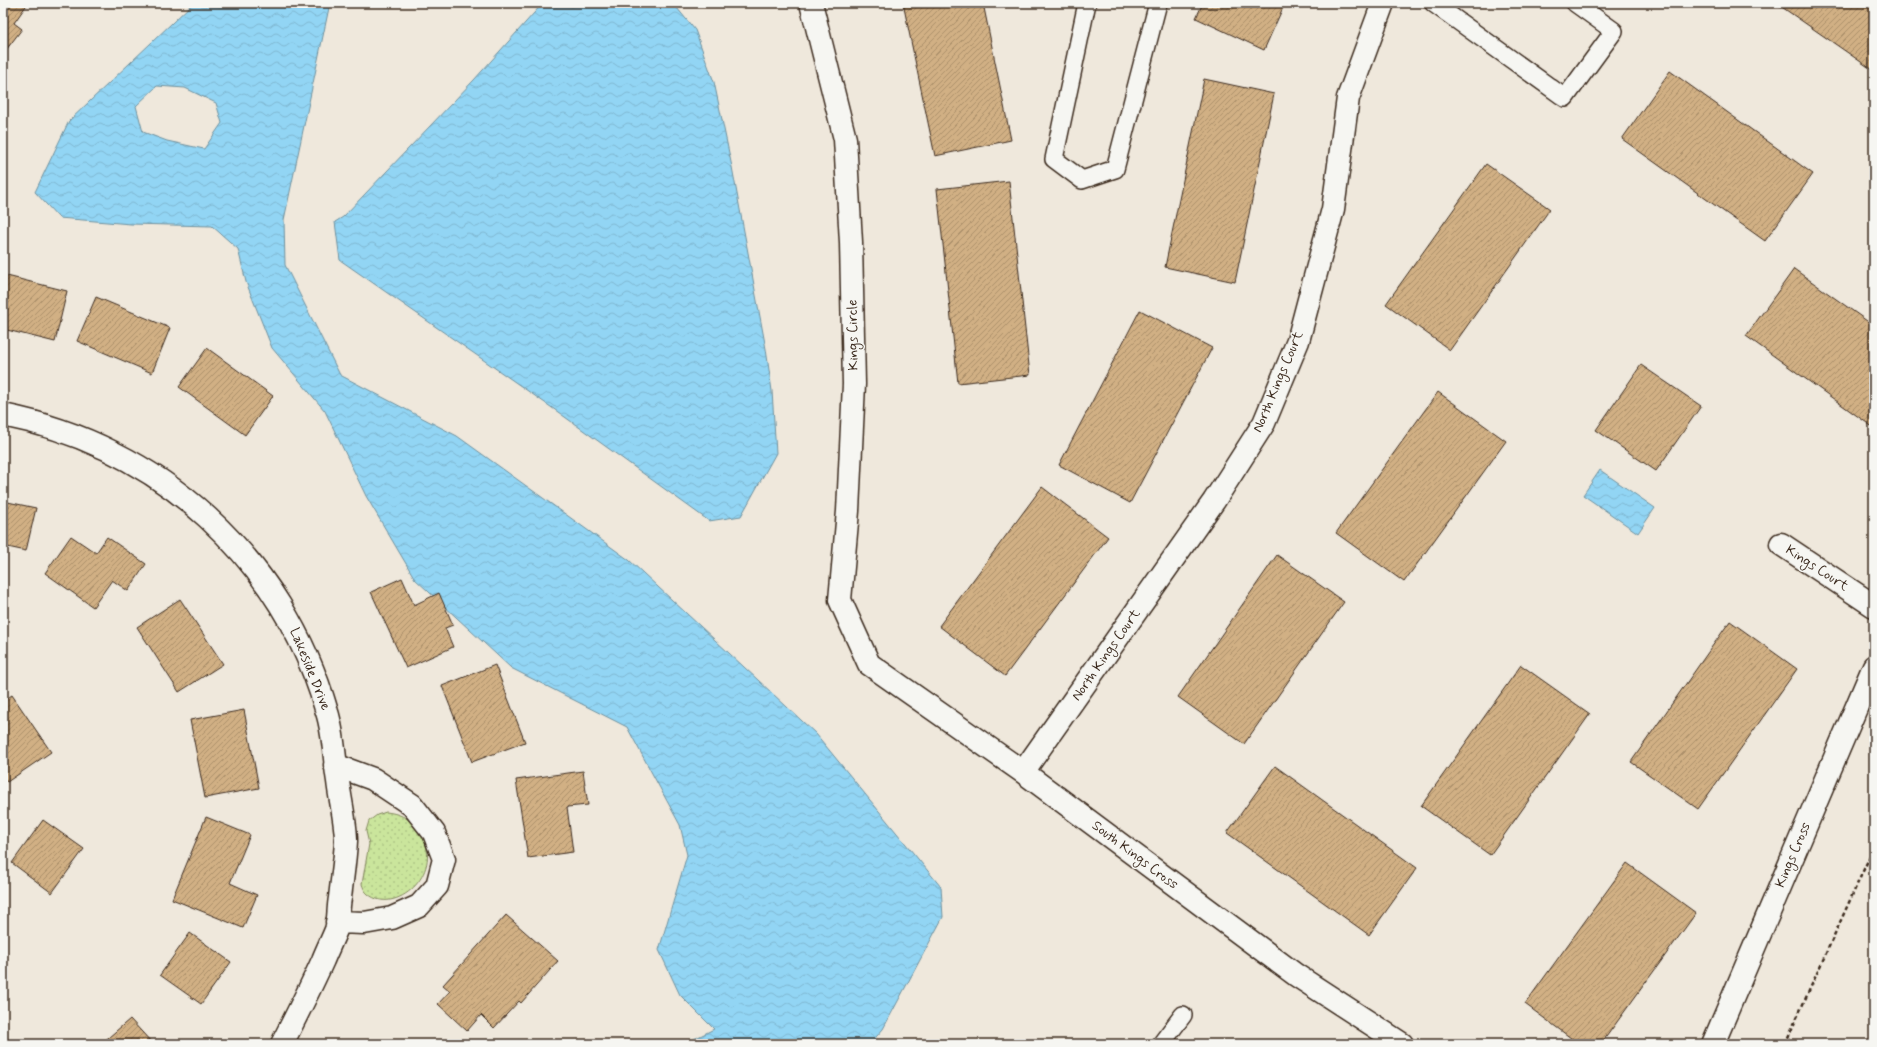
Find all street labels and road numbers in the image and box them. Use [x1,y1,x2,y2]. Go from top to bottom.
street label: Kings Circle [843,299,864,371]
street label: North Kings Court [1249,328,1309,436]
street label: Kings Court [1781,541,1853,596]
street label: North Kings Court [1068,605,1146,705]
street label: Lakeside Drive [285,625,335,713]
street label: South Kings Cross [1088,817,1182,894]
street label: Kings Cross [1771,820,1816,891]

